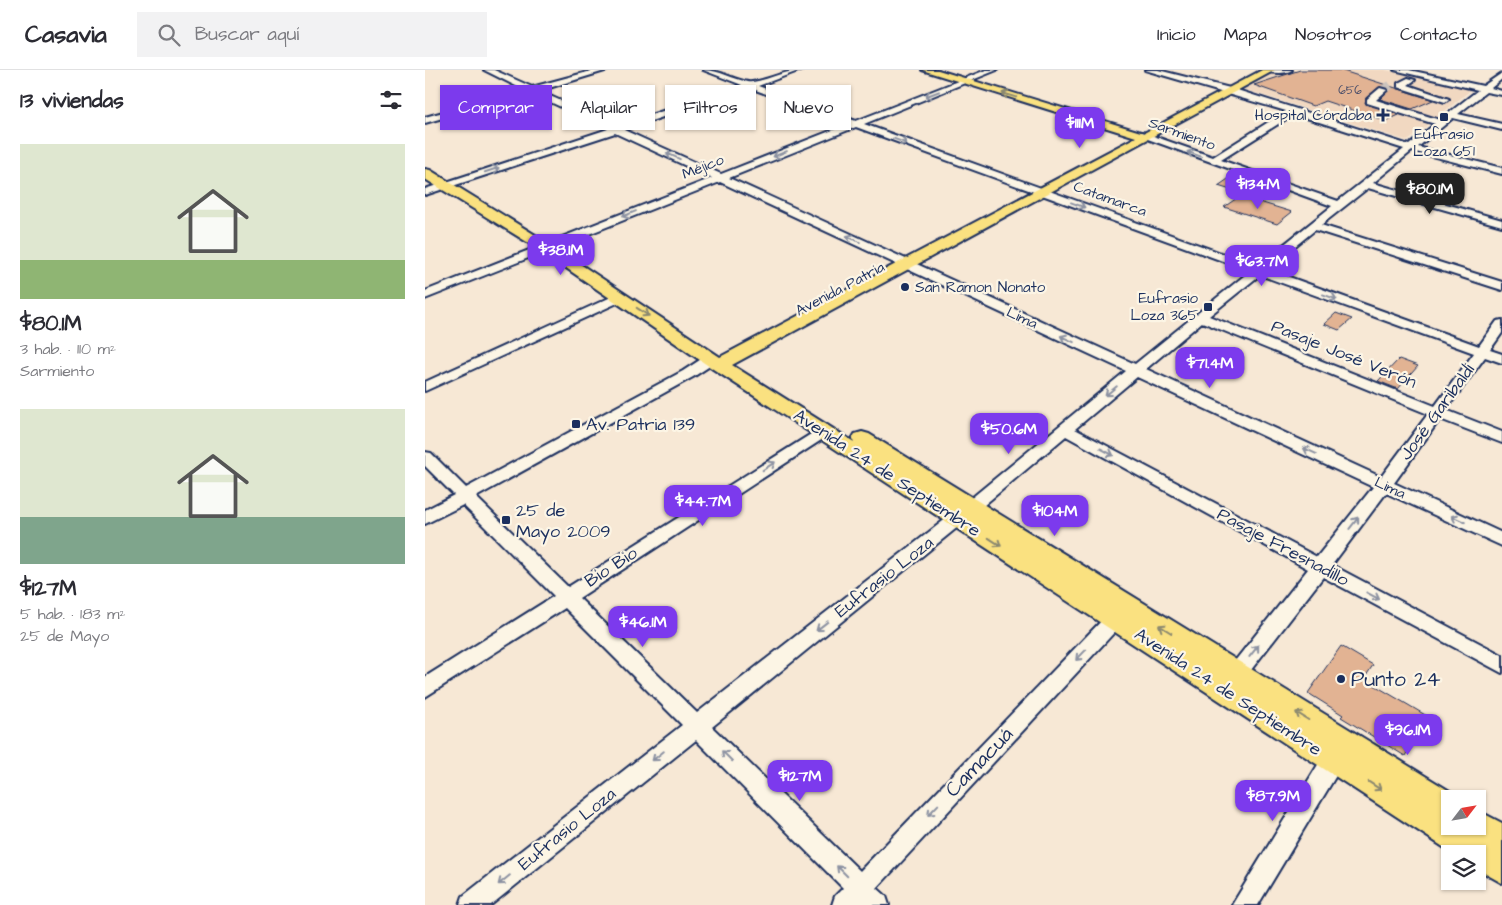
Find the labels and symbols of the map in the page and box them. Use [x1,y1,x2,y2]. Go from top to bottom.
house number: 656 [1338,82,1362,99]
one-way arrow [1001,89,1017,99]
one-way arrow [924,90,940,99]
place label: Hospital Córdoba [1255,105,1372,126]
pin: $111M [1045,106,1115,149]
marker: Hospital Córdoba [1376,108,1390,122]
marker: Eufrasio Loza 651 [1438,111,1450,123]
street label: Sarmiento [1146,112,1219,156]
place label: Eufrasio Loza 651 [1413,124,1475,162]
one-way arrow [892,137,908,146]
street label: Méjico [679,149,728,185]
one-way arrow [1187,149,1202,158]
one-way arrow [773,150,788,159]
one-way arrow [666,151,681,160]
one-way arrow [483,165,499,174]
pin: $134M [1223,168,1293,210]
pin: $80.1M [1389,172,1471,215]
street label: Catamarca [1070,176,1150,222]
one-way arrow [1070,201,1085,210]
one-way arrow [622,210,637,219]
one-way arrow [846,233,861,243]
pin: $38.1M [520,234,602,276]
pin: $63.7M [1221,244,1303,287]
street label: Avenida Patria [792,257,889,321]
place label: San Ramon Nonato [915,277,1046,298]
marker: San Ramon Nonato [899,281,911,293]
place label: Eufrasio Loza 365 [1130,288,1199,326]
one-way arrow [1321,292,1337,302]
marker: Eufrasio Loza 365 [1202,301,1214,313]
street label: Lima [1003,302,1041,334]
one-way arrow [636,307,650,318]
street label: Pasaje José Verón [1268,313,1420,395]
one-way arrow [1060,334,1075,344]
pin: $71.4M [1169,346,1251,389]
street label: José Garibaldi [1393,358,1481,465]
one-way arrow [1105,385,1118,396]
street label: Avenida 24 de Septiembre [788,403,986,543]
place label: Av. Patria 139 [586,412,695,437]
pin: $50.6M [968,412,1050,455]
marker: Av. Patria 139 [570,418,582,430]
one-way arrow [1303,446,1318,455]
one-way arrow [1099,448,1114,457]
one-way arrow [762,461,776,471]
street label: Lima [1371,472,1409,504]
pin: $44.7M [662,484,744,527]
pin: $104M [1020,494,1090,537]
place label: 25 de Mayo 2009 [516,498,611,545]
street label: Pasaje Fresnadillo [1213,502,1353,592]
marker: 25 de Mayo 2009 [500,514,512,526]
one-way arrow [1451,514,1466,524]
one-way arrow [1348,517,1359,530]
street label: Eufrasio Loza [829,530,939,624]
one-way arrow [988,538,1002,548]
street label: Bio Bio [580,541,642,593]
one-way arrow [1365,592,1380,601]
pin: $46.1M [602,606,684,648]
one-way arrow [816,620,829,631]
street label: Avenida 24 de Septiembre [1129,622,1327,762]
one-way arrow [1158,624,1172,634]
one-way arrow [1248,645,1259,658]
one-way arrow [1075,648,1087,661]
place label: Punto 24 [1351,665,1441,694]
marker: Punto 24 [1335,673,1347,685]
one-way arrow [1296,711,1310,721]
pin: $96.1M [1367,714,1449,756]
street label: Camacuá [938,720,1020,803]
one-way arrow [651,750,664,761]
one-way arrow [721,750,733,762]
pin: $127M [765,760,835,802]
pin: $87.9M [1232,780,1314,822]
one-way arrow [1368,781,1382,792]
street label: Eufrasio Loza [513,782,621,876]
north arrow [1441,790,1486,835]
one-way arrow [927,804,939,817]
one-way arrow [836,865,849,877]
one-way arrow [498,874,511,885]

